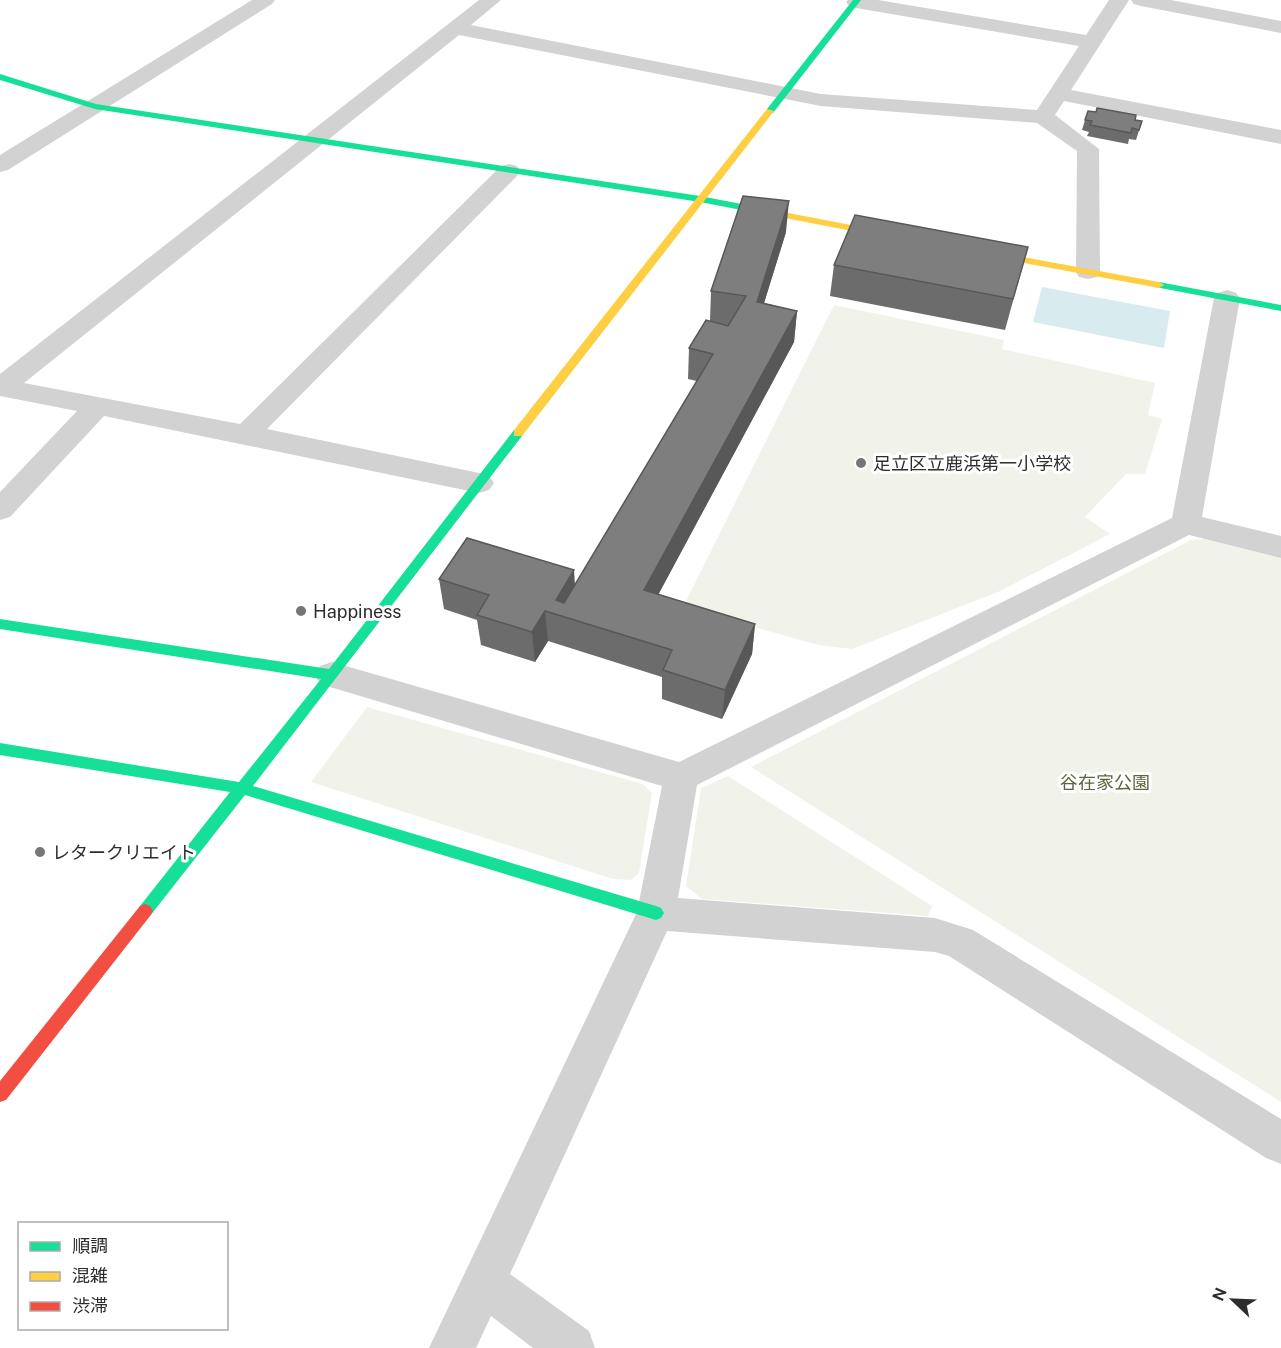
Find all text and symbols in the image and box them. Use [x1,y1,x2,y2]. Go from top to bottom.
place label: 足立区立鹿浜第一小学校 [873,453,1071,474]
marker: 足立区立鹿浜第一小学校 [854,456,868,470]
place label: Happiness [313,601,401,622]
marker: Happiness [294,604,308,618]
park label: 谷在家公園 [1060,772,1150,793]
place label: レタークリエイト [52,842,196,863]
marker: レタークリエイト [33,845,47,859]
legend [18,1222,228,1330]
text: 順調 [72,1235,108,1256]
text: 混雑 [72,1265,108,1286]
north arrow [1203,1270,1263,1330]
text: N [1208,1285,1231,1304]
text: 渋滞 [72,1295,108,1316]

